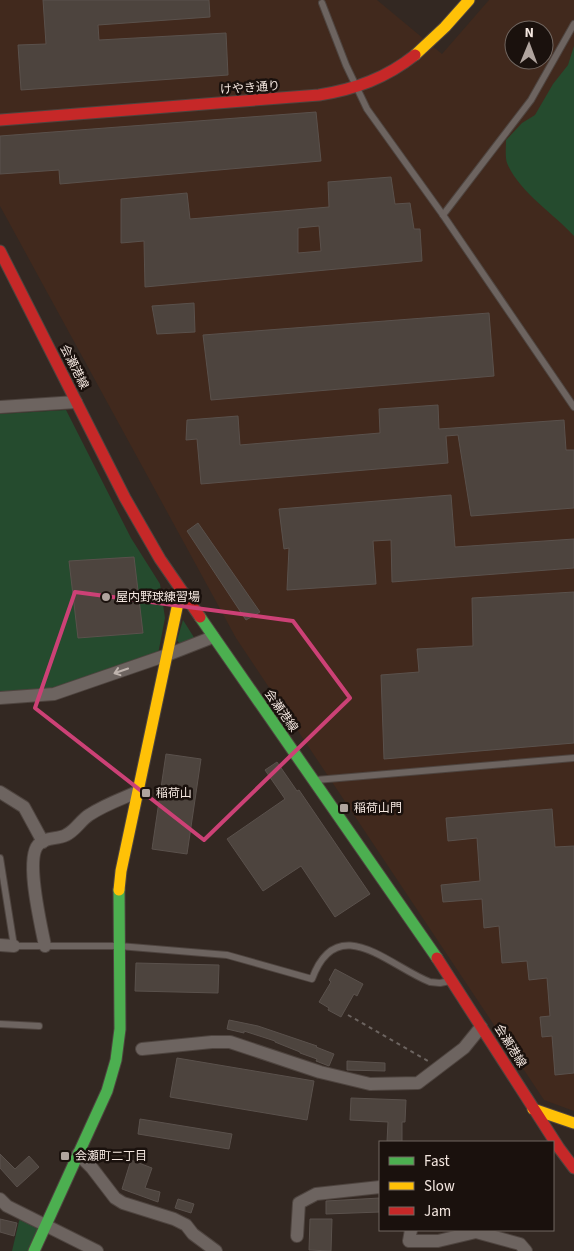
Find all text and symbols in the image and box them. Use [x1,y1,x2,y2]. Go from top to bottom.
north arrow [504,20,554,70]
text: N [524,23,534,43]
street label: けやき通り [219,77,281,99]
street label: 会瀬港線 [56,342,92,392]
place label: 屋内野球練習場 [116,589,200,606]
marker: 屋内野球練習場 [100,591,112,603]
one-way arrow [114,667,129,676]
street label: 会瀬港線 [260,686,302,736]
place label: 稲荷山 [156,785,192,802]
marker: 稲荷山 [140,787,152,799]
place label: 稲荷山門 [354,800,402,817]
marker: 稲荷山門 [338,802,350,814]
street label: 会瀬港線 [490,1021,530,1071]
legend [379,1141,554,1231]
place label: 会瀬町二丁目 [75,1148,147,1165]
marker: 会瀬町二丁目 [59,1150,71,1162]
text: Fast [424,1151,450,1172]
text: Slow [424,1176,455,1197]
text: Jam [424,1201,451,1222]

